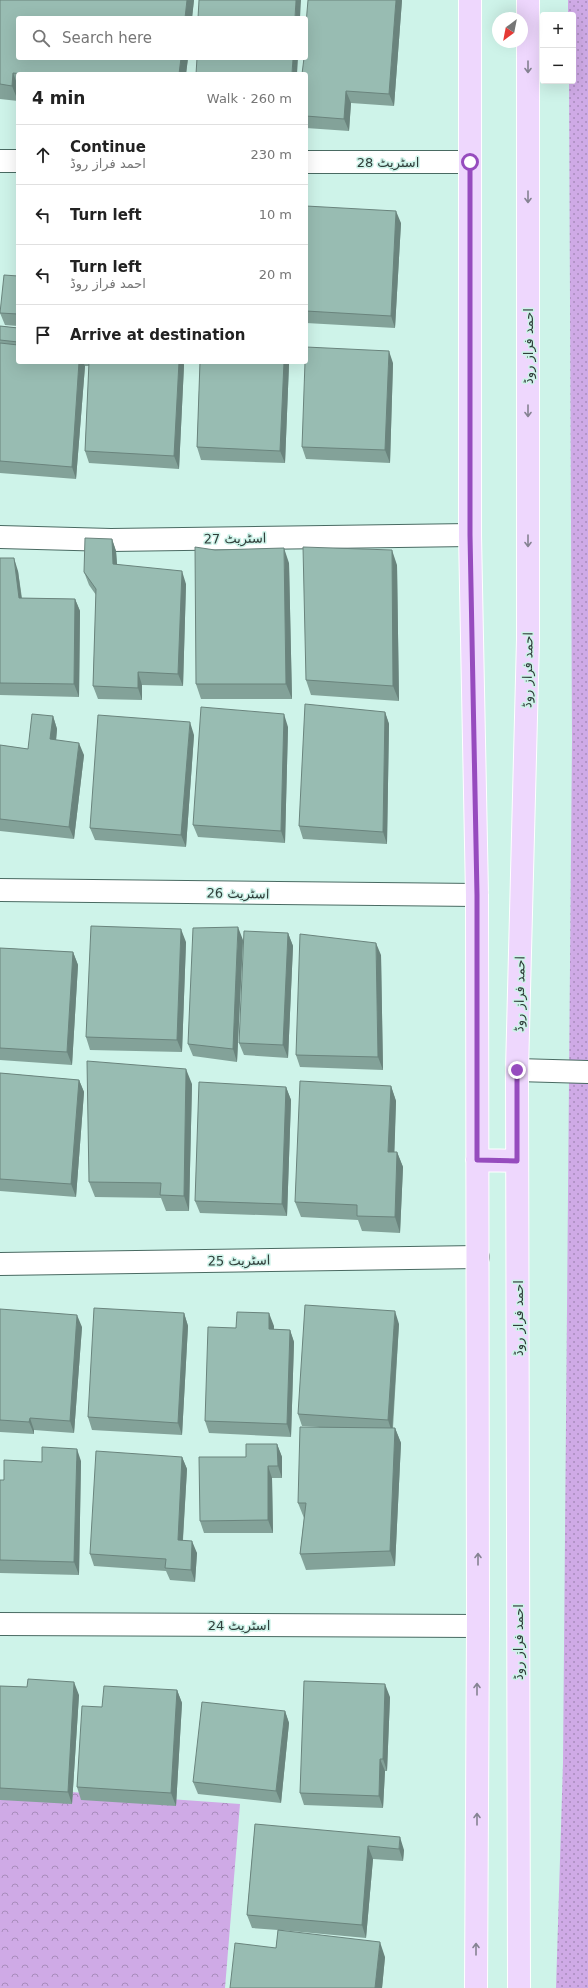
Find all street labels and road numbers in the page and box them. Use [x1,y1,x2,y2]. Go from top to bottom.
street label: اسٹریٹ 28 [357,155,419,171]
street label: احمد فراز روڈ [521,308,537,384]
street label: اسٹریٹ 27 [204,530,266,548]
street label: احمد فراز روڈ [519,632,537,708]
street label: اسٹریٹ 26 [207,885,269,903]
street label: احمد فراز روڈ [511,956,529,1032]
street label: اسٹریٹ 25 [208,1252,270,1270]
street label: احمد فراز روڈ [511,1280,527,1356]
street label: احمد فراز روڈ [511,1604,527,1680]
street label: اسٹریٹ 24 [208,1618,270,1634]

